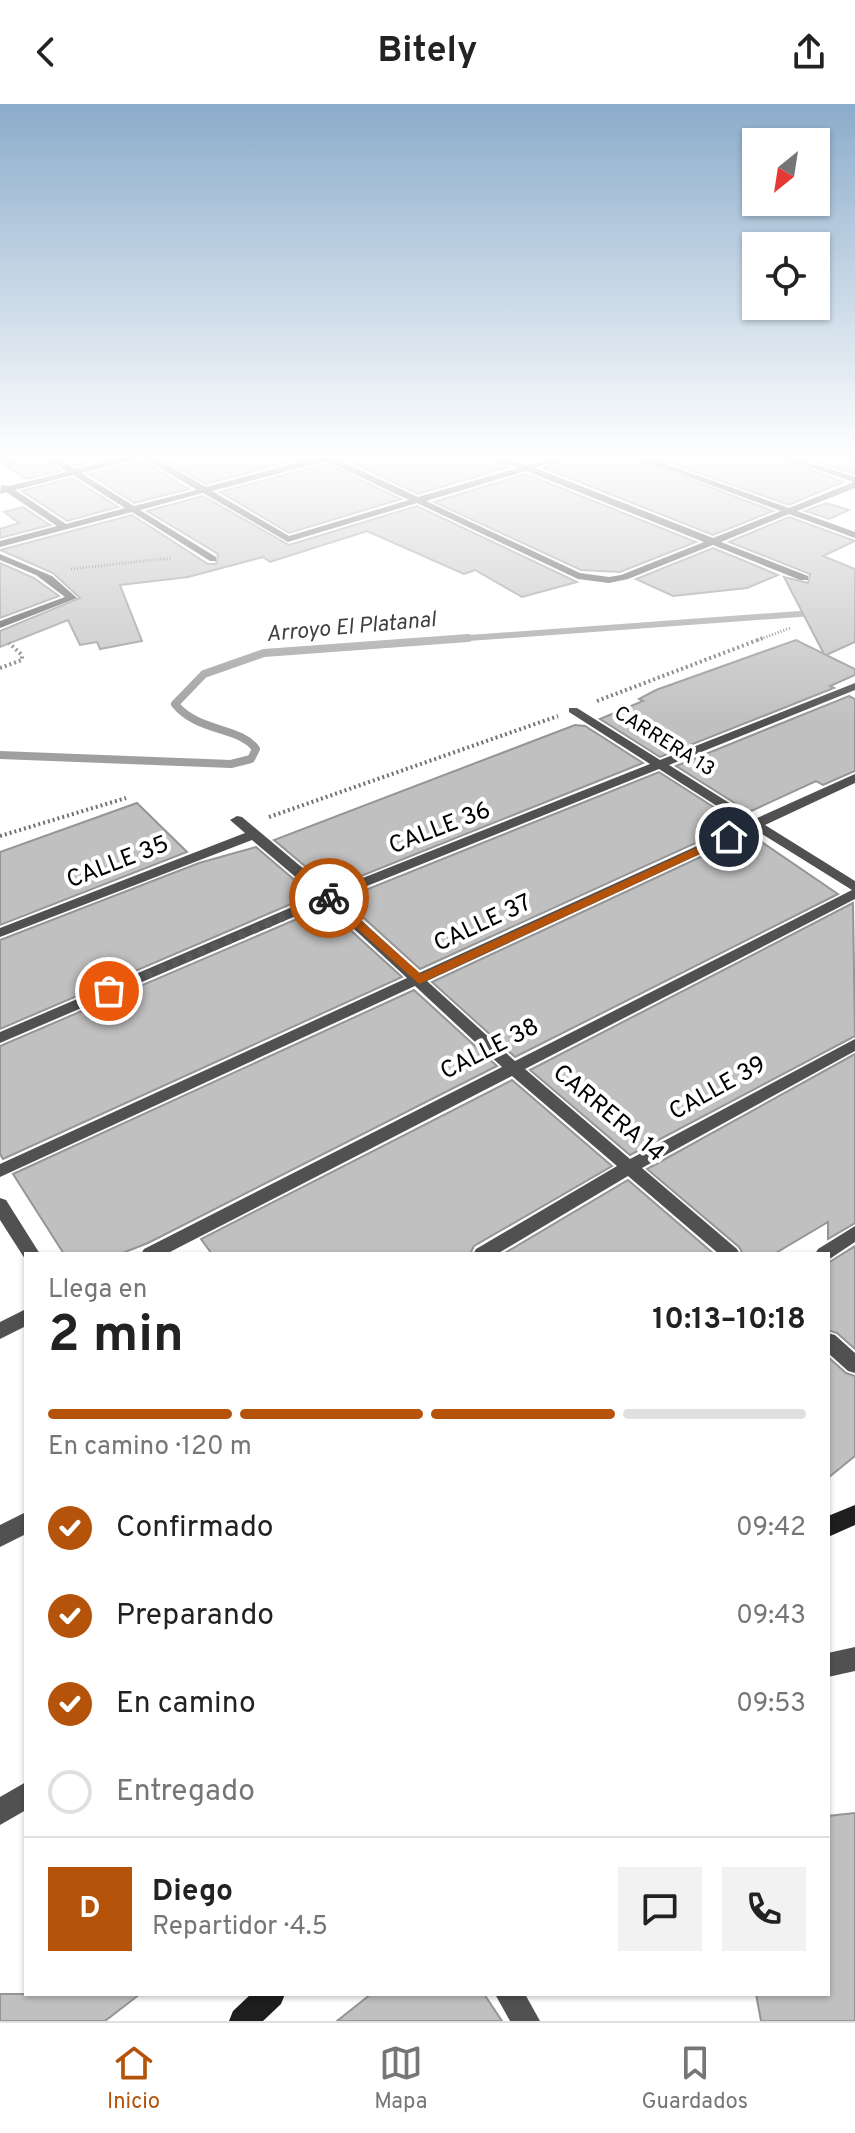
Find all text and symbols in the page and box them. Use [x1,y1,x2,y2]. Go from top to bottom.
text: Bitely [378,29,477,75]
icon: back [24,30,68,74]
icon: share [787,30,831,74]
north arrow [742,128,830,216]
map controls [742,128,830,320]
button: locate [742,232,830,320]
water label: Arroyo El Platanal [265,607,438,649]
street label: CARRERA 13 [609,701,719,783]
street label: CALLE 36 [385,796,495,862]
pin [695,803,763,871]
icon: home [707,815,751,859]
street label: CALLE 35 [63,830,173,896]
courier [289,858,369,938]
icon: bike [307,876,351,920]
street label: CALLE 37 [429,888,537,960]
pin [75,957,143,1025]
icon: bag [87,969,131,1013]
street label: CALLE 38 [436,1012,544,1088]
street label: CALLE 39 [664,1050,772,1128]
street label: CARRERA 14 [546,1059,670,1169]
text: Llega en [48,1274,147,1307]
text: 10:13–10:18 [652,1302,806,1339]
text: 2 min [48,1304,184,1370]
text: En camino · 120 m [48,1431,252,1464]
icon: check [48,1506,92,1550]
text: Confirmado [116,1510,274,1547]
text: 09:42 [736,1512,806,1545]
icon: check [48,1594,92,1638]
text: Preparando [116,1598,274,1635]
text: 09:43 [736,1600,806,1633]
icon: check [48,1682,92,1726]
text: En camino [116,1686,256,1723]
text: 09:53 [736,1688,806,1721]
text: Entregado [116,1774,255,1811]
button: chat [618,1867,702,1951]
button: phone [722,1867,806,1951]
text: Diego [152,1874,233,1911]
text: D [79,1891,101,1928]
text: Repartidor · 4.5 [152,1911,328,1944]
tab: Inicio [107,2041,160,2116]
tab: Mapa [374,2041,427,2116]
tab: Guardados [641,2041,748,2116]

